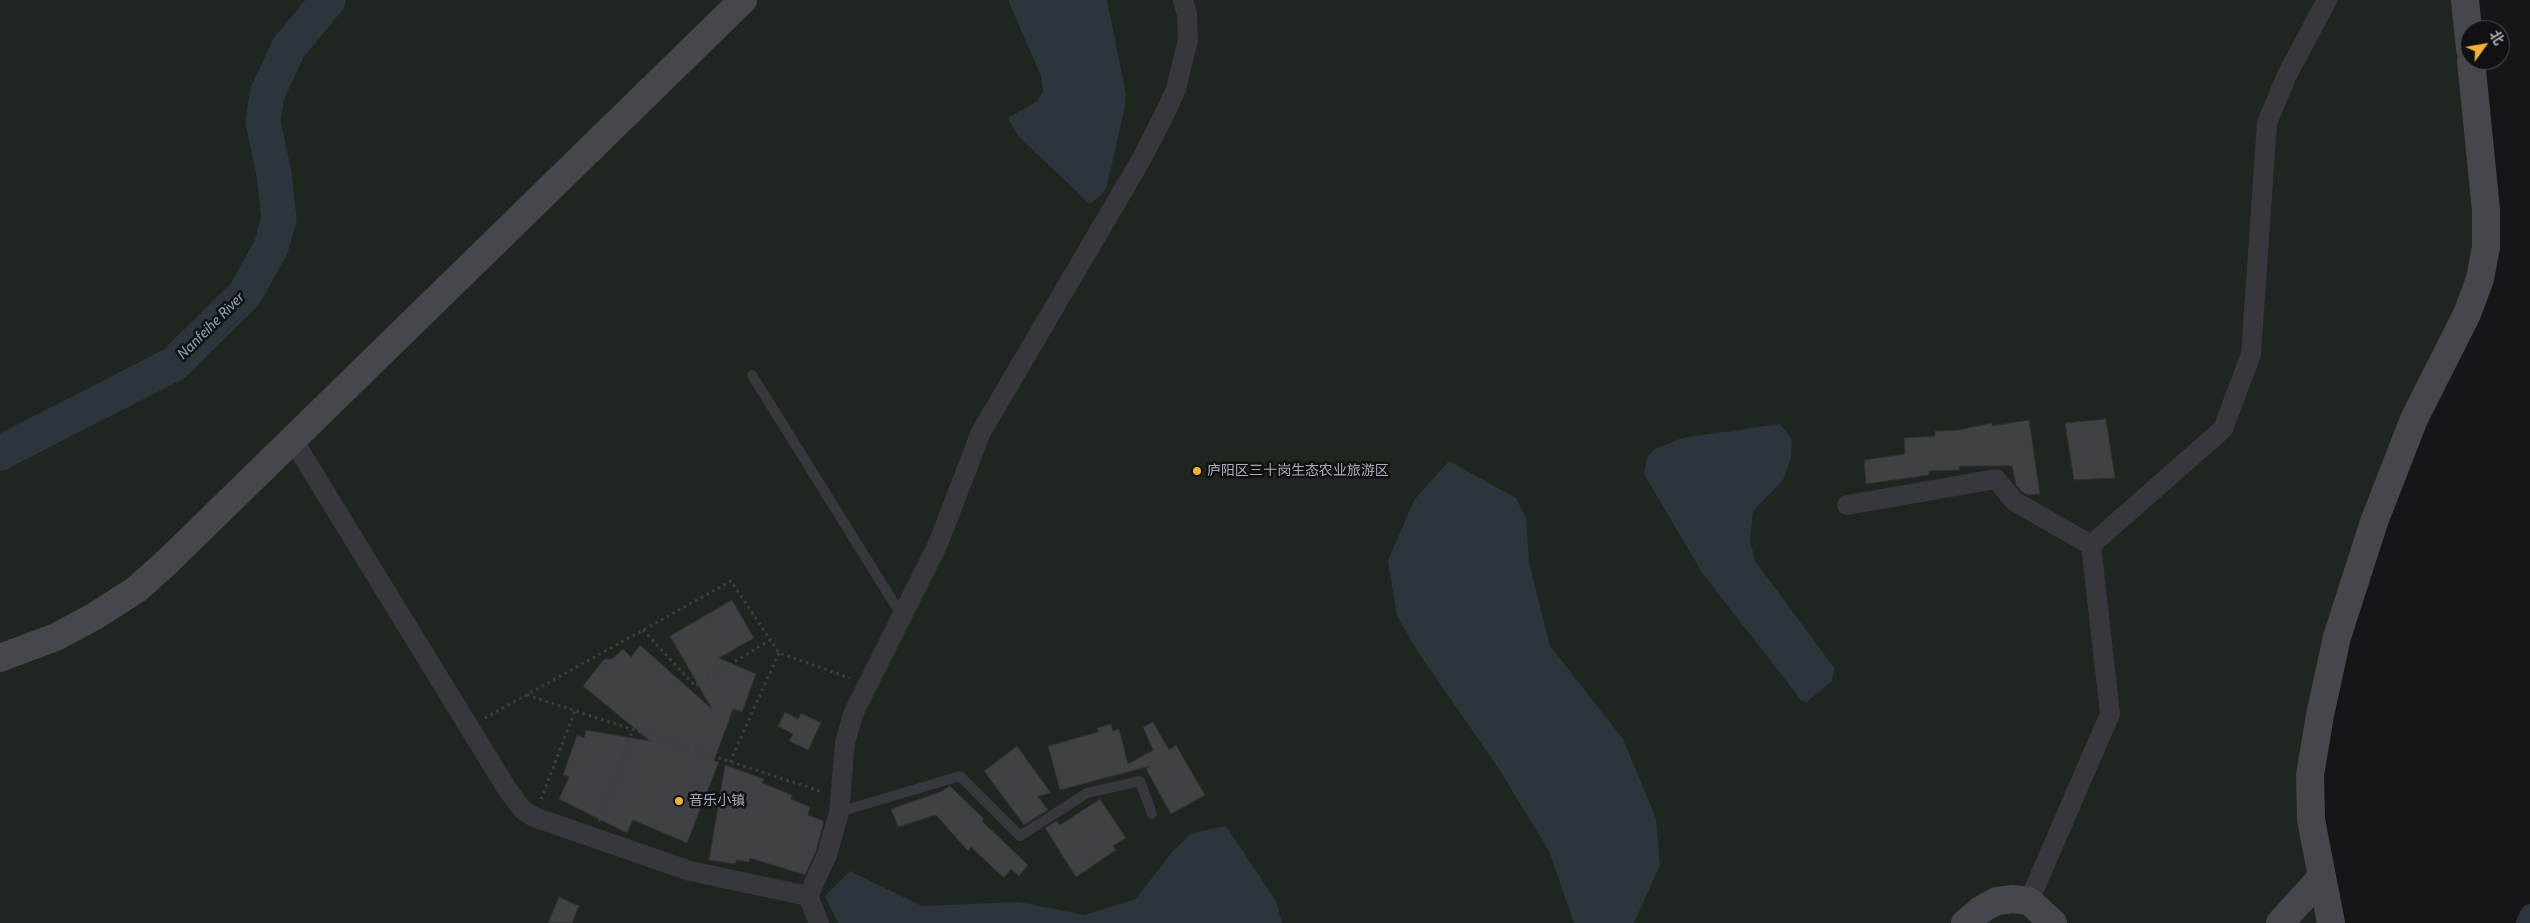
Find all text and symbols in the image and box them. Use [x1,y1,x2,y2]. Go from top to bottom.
north arrow [2460,20,2510,70]
text: 北 [2486,27,2508,48]
water label: Nanfeihe River [174,289,248,363]
place label: 庐阳区三十岗生态农业旅游区 [1207,463,1389,479]
marker: 庐阳区三十岗生态农业旅游区 [1191,465,1203,477]
place label: 音乐小镇 [689,793,745,809]
marker: 音乐小镇 [673,795,685,807]

